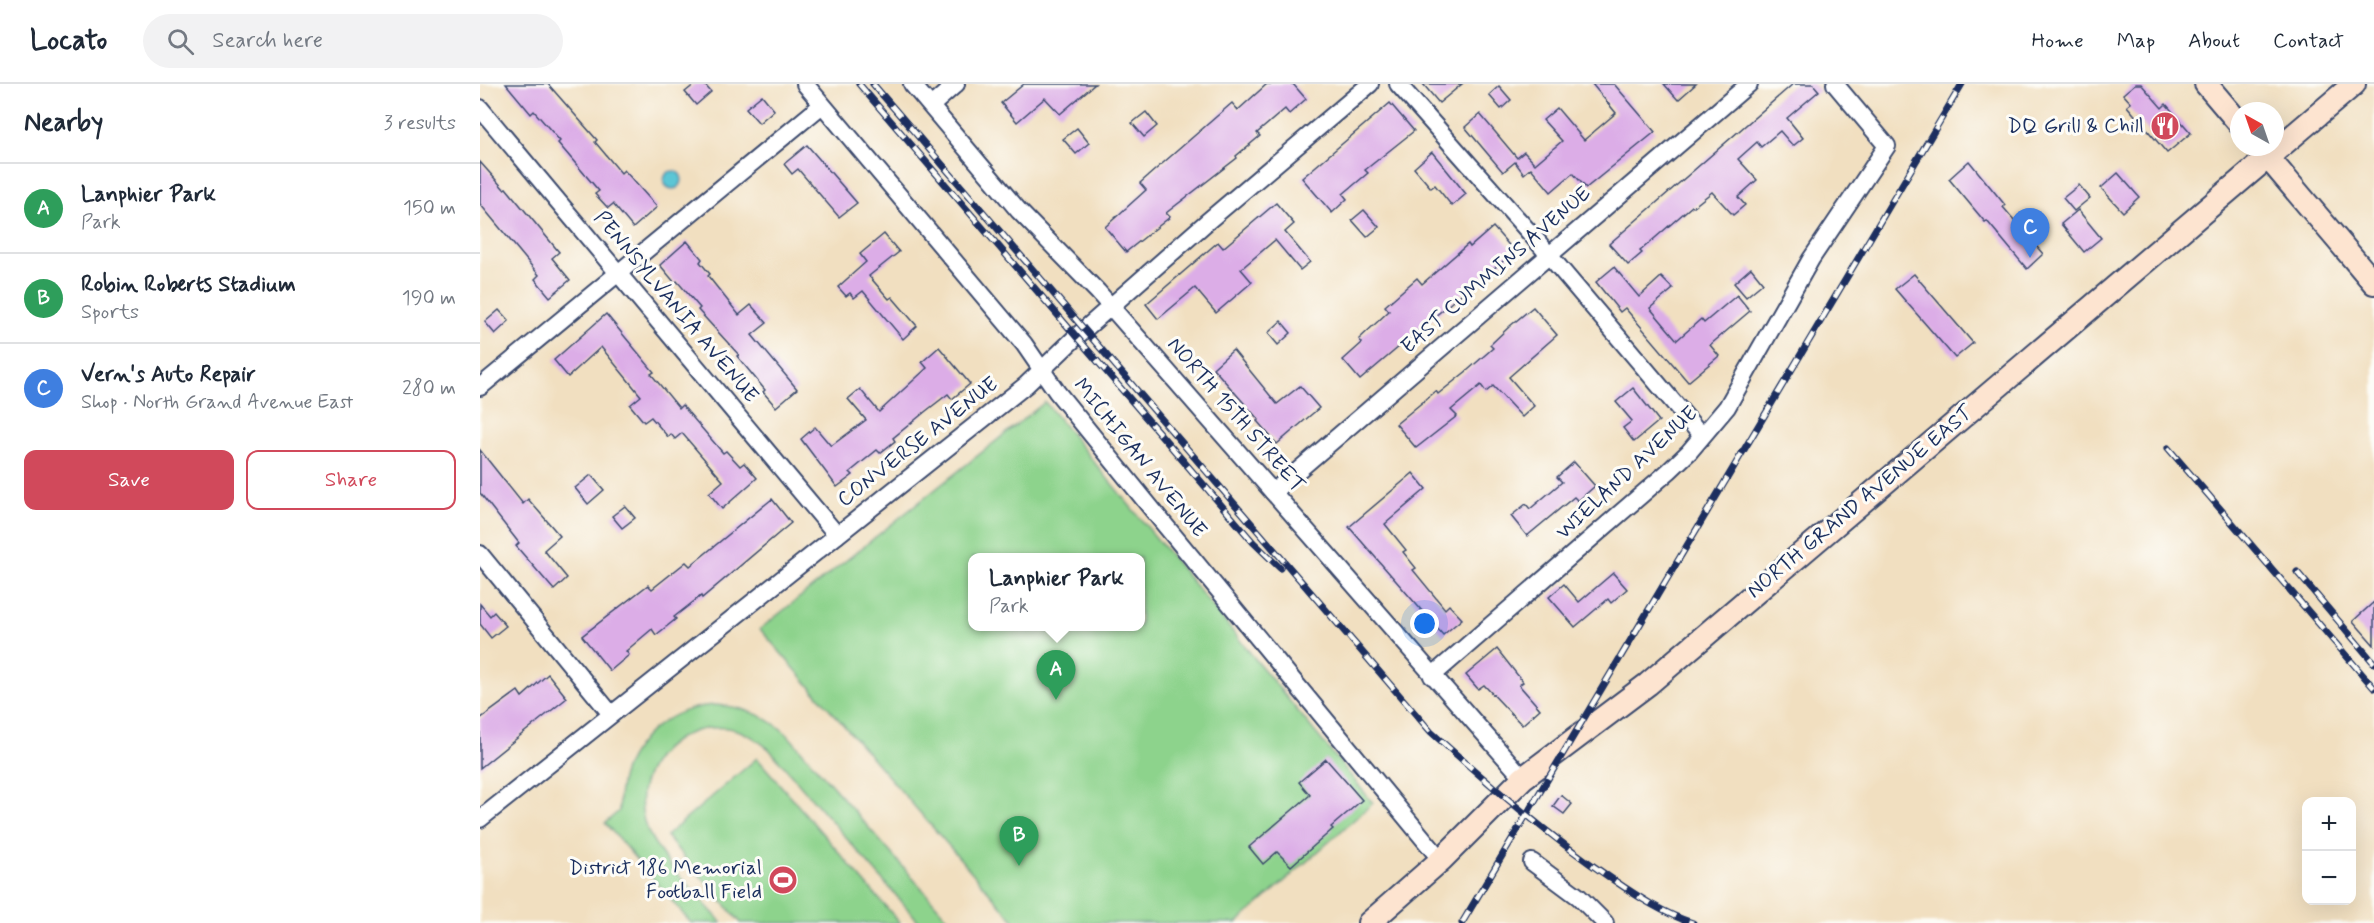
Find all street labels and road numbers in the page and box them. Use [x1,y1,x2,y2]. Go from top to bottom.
street label: EAST CUMMINS AVENUE [1395,180,1597,360]
street label: PENNSYLVANIA AVENUE [587,205,765,409]
street label: NORTH 15TH STREET [1161,331,1311,499]
street label: CONVERSE AVENUE [832,370,1004,514]
street label: MICHIGAN AVENUE [1067,372,1213,544]
street label: NORTH GRAND AVENUE EAST [1741,399,1979,605]
street label: WIELAND AVENUE [1550,400,1704,546]

